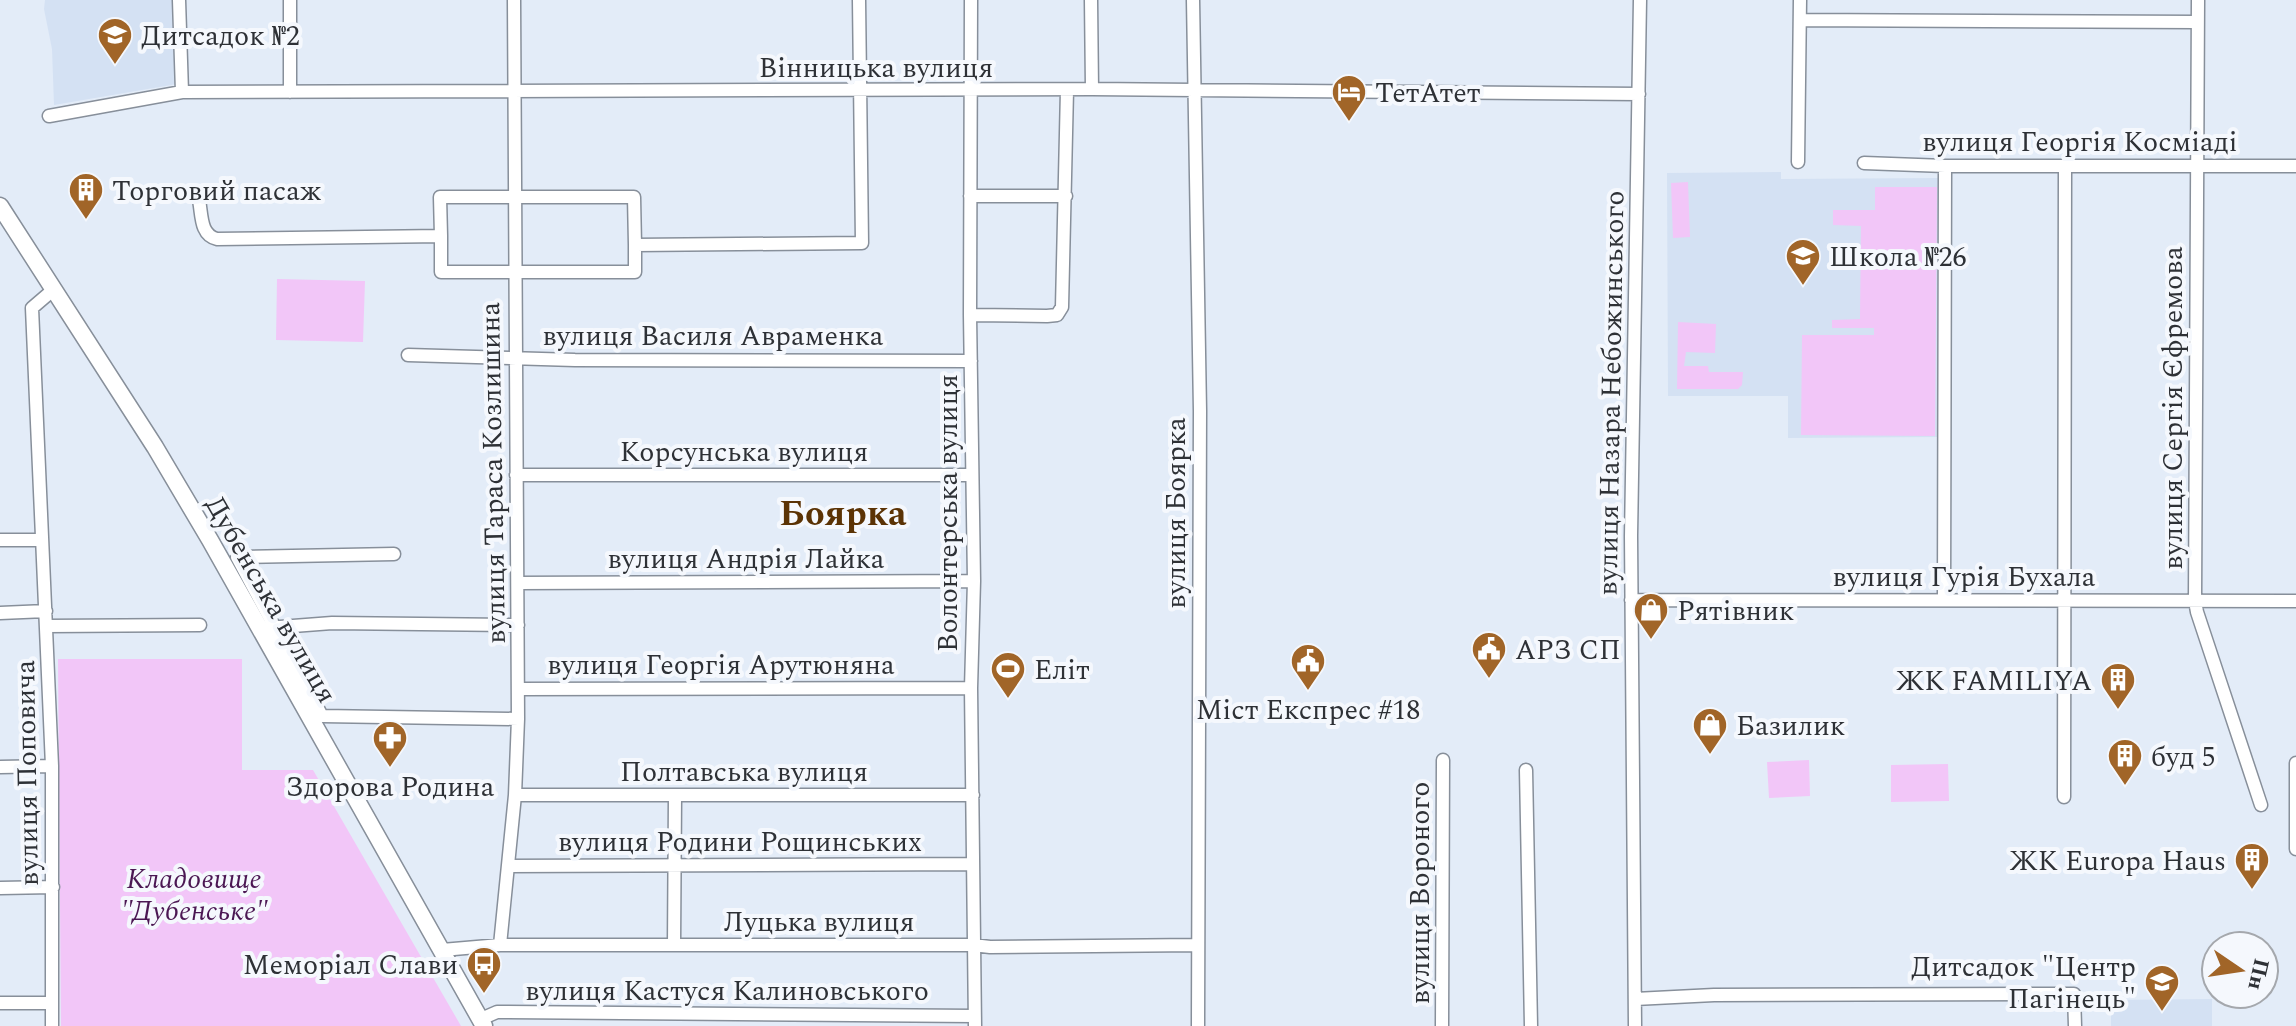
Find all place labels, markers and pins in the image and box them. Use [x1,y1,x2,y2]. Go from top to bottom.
place label: Дитсадок №2 [141,15,300,58]
school or university icon: Дитсадок №2 [96,16,134,66]
place label: ТетАтет [1375,72,1481,115]
hotel icon: ТетАтет [1330,73,1368,123]
place label: Торговий пасаж [112,170,322,213]
building icon: Торговий пасаж [67,171,105,221]
place label: Школа №26 [1829,236,1967,279]
school or university icon: Школа №26 [1784,237,1822,287]
place label: Рятівник [1677,590,1794,633]
shop icon: Рятівник [1632,591,1670,641]
place label: АРЗ СП [1515,629,1621,672]
public building icon: АРЗ СП [1470,630,1508,680]
public building icon: Міст Експрес #18 [1289,642,1327,692]
place label: Еліт [1034,649,1090,692]
sports icon: Еліт [989,650,1027,700]
place label: ЖК FAMILIYA [1896,660,2092,703]
building icon: ЖК FAMILIYA [2099,661,2137,711]
place label: Міст Експрес #18 [1196,689,1420,732]
place label: Базилик [1736,705,1845,748]
shop icon: Базилик [1691,706,1729,756]
pharmacy icon: Здорова Родина [371,719,409,769]
place label: буд 5 [2151,736,2216,779]
building icon: буд 5 [2106,737,2144,787]
place label: Здорова Родина [286,766,495,809]
place label: ЖК Europa Haus [2010,840,2226,883]
building icon: ЖК Europa Haus [2233,841,2271,891]
place label: Меморіал Слави [243,944,458,987]
bus stop icon: Меморіал Слави [465,945,503,995]
place label: Дитсадок "Центр Пагінець" [1911,946,2136,1021]
school or university icon: Дитсадок "Центр Пагінець" [2143,963,2181,1013]

